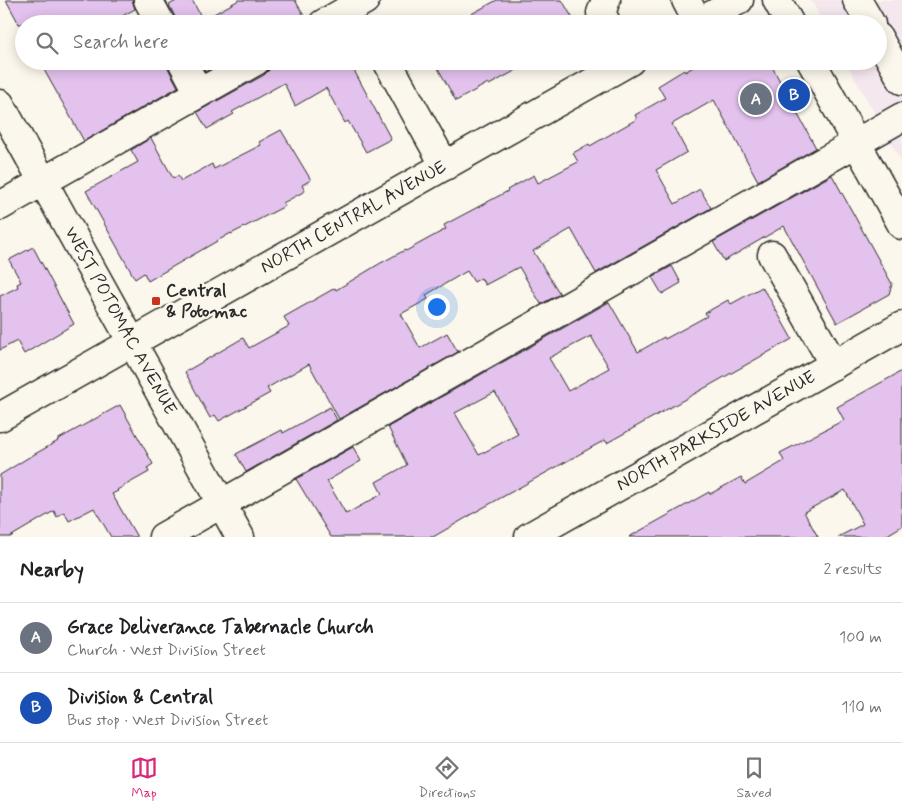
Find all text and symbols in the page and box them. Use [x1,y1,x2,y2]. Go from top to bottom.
search box [15,15,887,70]
icon: search [33,29,61,57]
text: Search here [73,30,169,55]
pin: B [778,76,810,114]
pin: A [740,80,772,118]
street label: NORTH CENTRAL AVENUE [256,155,451,279]
street label: WEST POTOMAC AVENUE [58,223,182,419]
place label: Central & Potomac [166,279,248,324]
your location [424,294,450,320]
marker: Central & Potomac [150,295,162,307]
street label: NORTH PARKSIDE AVENUE [612,365,820,497]
text: Nearby [20,556,84,584]
text: 2 results [824,559,882,580]
text: Grace Deliverance Tabernacle Church [67,615,374,640]
text: A [31,627,41,648]
text: 100 m [839,627,882,648]
text: Church · West Division Street [67,640,266,661]
text: Division & Central [67,685,213,710]
text: B [31,697,41,718]
text: 110 m [841,697,882,718]
text: Bus stop · West Division Street [67,710,268,731]
tab: Map [130,754,158,802]
tab: Directions [419,754,476,802]
tab: Saved [736,754,772,802]

